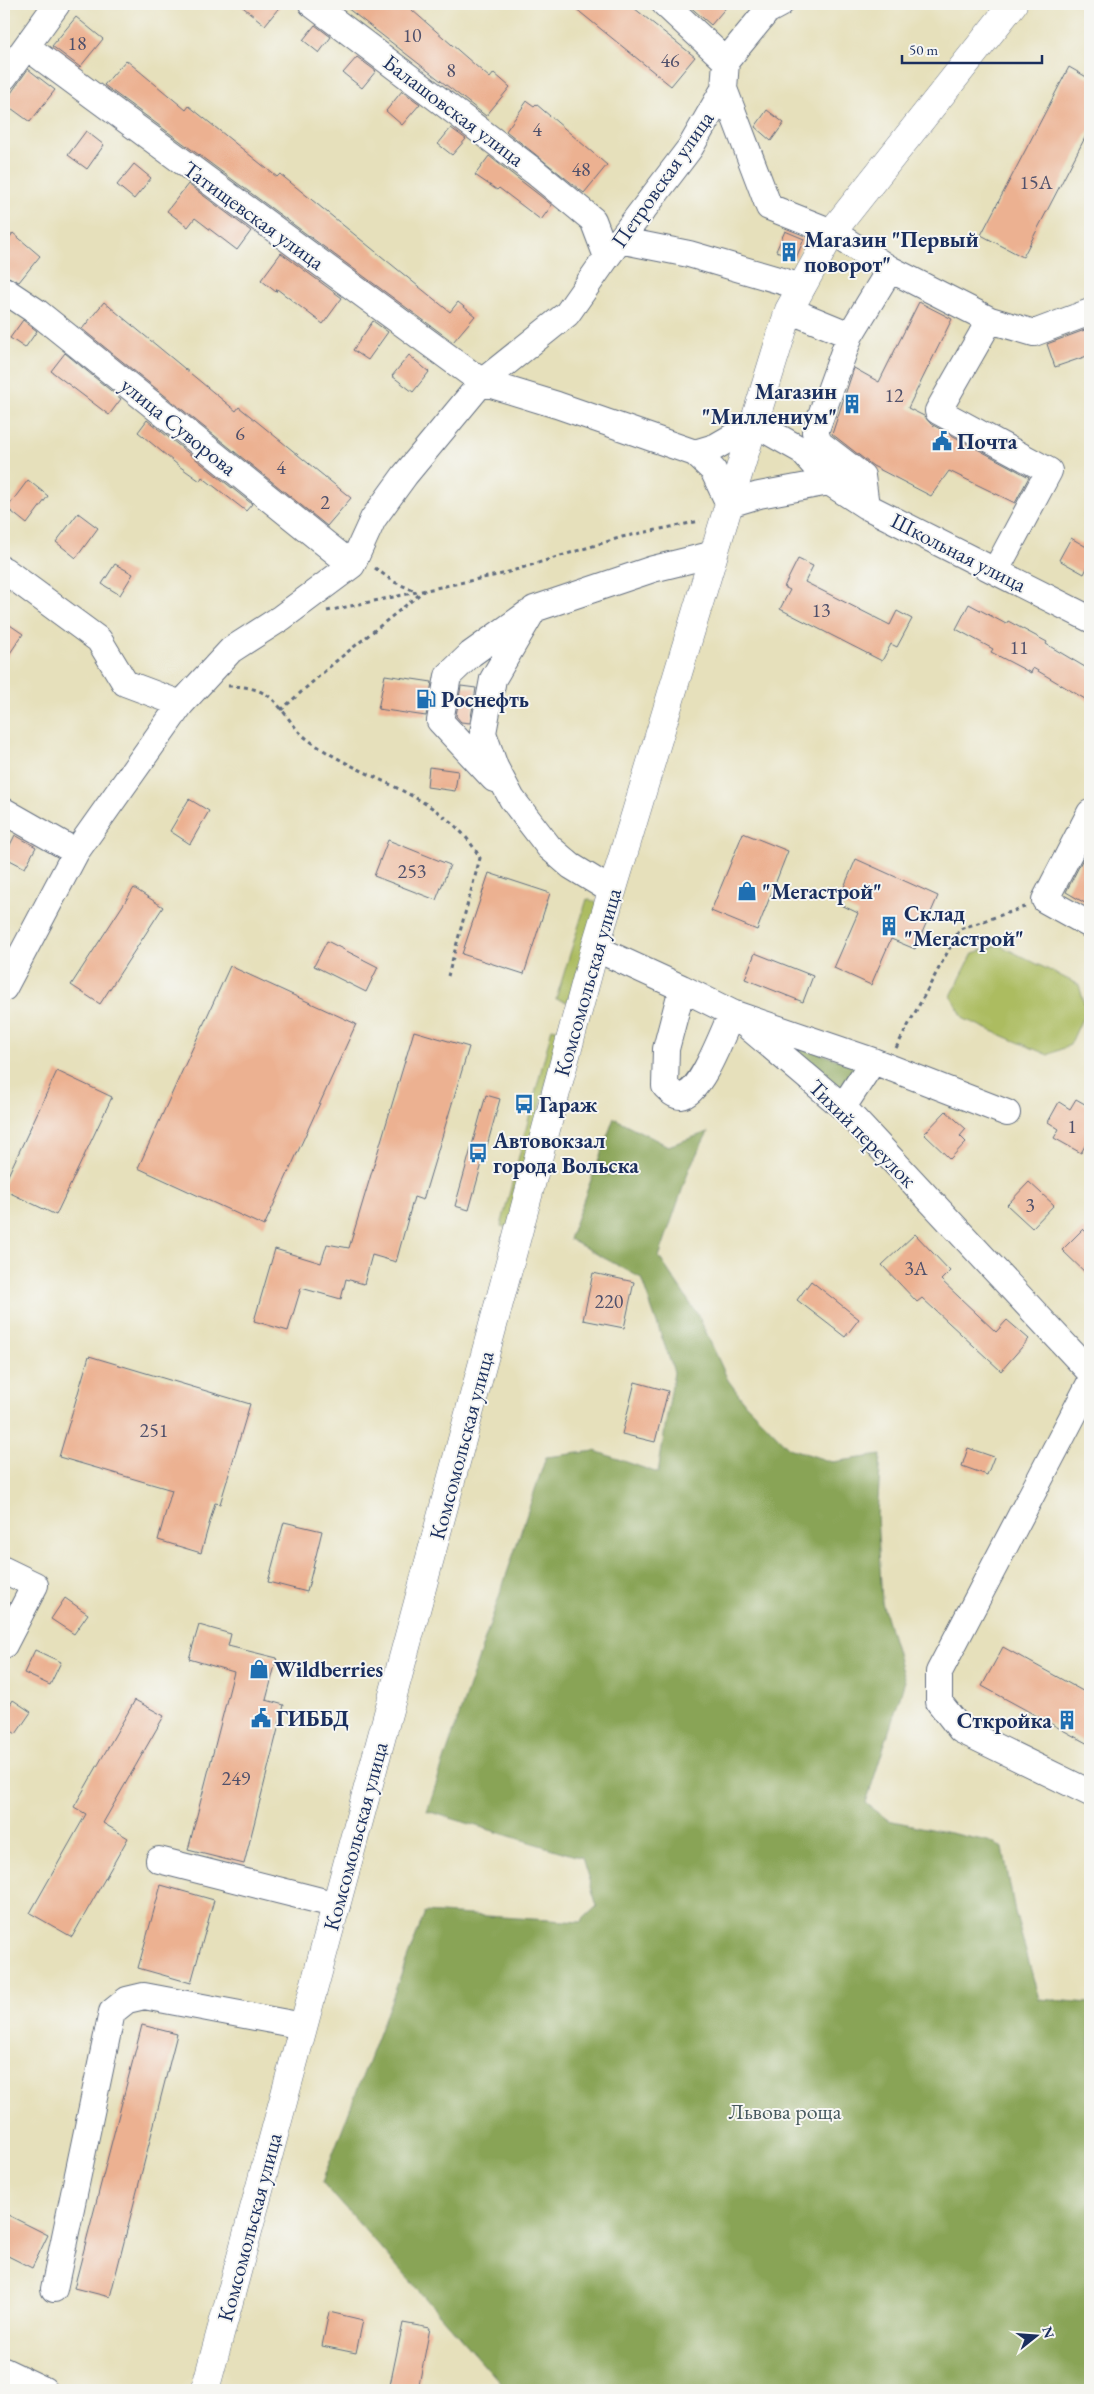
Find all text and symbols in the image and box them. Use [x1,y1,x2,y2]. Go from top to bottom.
house number: 10 [402,22,422,48]
house number: 18 [67,30,87,56]
scale bar [902,32,1042,64]
text: 50 m [909,40,938,59]
house number: 46 [660,47,680,73]
street label: Балашовская улица [377,48,530,173]
house number: 8 [446,57,456,83]
street label: Петровская улица [604,105,720,253]
house number: 4 [532,116,542,142]
street label: Татищевская улица [177,154,330,277]
house number: 48 [571,156,591,182]
house number: 15А [1019,169,1053,195]
place label: Магазин "Первый поворот" [804,225,979,279]
building icon: Магазин "Первый поворот" [778,241,800,263]
street label: улица Суворова [115,371,243,482]
place label: Магазин "Миллениум" [702,377,837,431]
house number: 12 [884,382,904,408]
building icon: Магазин "Миллениум" [841,393,863,415]
house number: 6 [235,420,245,446]
place label: Почта [957,427,1018,456]
public building icon: Почта [931,430,953,452]
house number: 4 [276,454,286,480]
house number: 2 [320,489,330,515]
street label: Школьная улица [886,506,1032,599]
house number: 13 [811,597,831,623]
house number: 11 [1009,634,1029,660]
place label: Роснефть [441,685,529,714]
fuel station icon: Роснефть [415,688,437,710]
house number: 253 [398,858,426,884]
place label: "Мегастрой" [762,877,882,906]
shop icon: "Мегастрой" [736,880,758,902]
street label: Комсомольская улица [547,884,628,1080]
place label: Склад "Мегастрой" [904,899,1024,953]
building icon: Склад "Мегастрой" [878,915,900,937]
street label: Тихий переулок [802,1073,923,1194]
place label: Гараж [539,1090,598,1119]
bus stop icon: Гараж [513,1093,535,1115]
house number: 1 [1067,1113,1077,1139]
place label: Автовокзал города Вольска [492,1126,639,1180]
bus stop icon: Автовокзал города Вольска [467,1142,489,1164]
house number: 3 [1025,1192,1035,1218]
house number: 3А [904,1255,928,1281]
house number: 220 [595,1288,624,1314]
street label: Комсомольская улица [422,1347,501,1543]
house number: 251 [140,1417,168,1443]
place label: Wildberries [274,1655,383,1684]
shop icon: Wildberries [248,1658,270,1680]
place label: ГИББД [276,1704,349,1733]
place label: Сткройка [957,1706,1052,1735]
public building icon: ГИББД [250,1707,272,1729]
building icon: Сткройка [1056,1709,1078,1731]
street label: Комсомольская улица [316,1738,395,1934]
house number: 249 [222,1765,251,1791]
park label: Львова роща [728,2097,842,2126]
street label: Комсомольская улица [210,2129,289,2325]
north arrow [1012,2312,1062,2362]
text: N [1038,2324,1059,2341]

